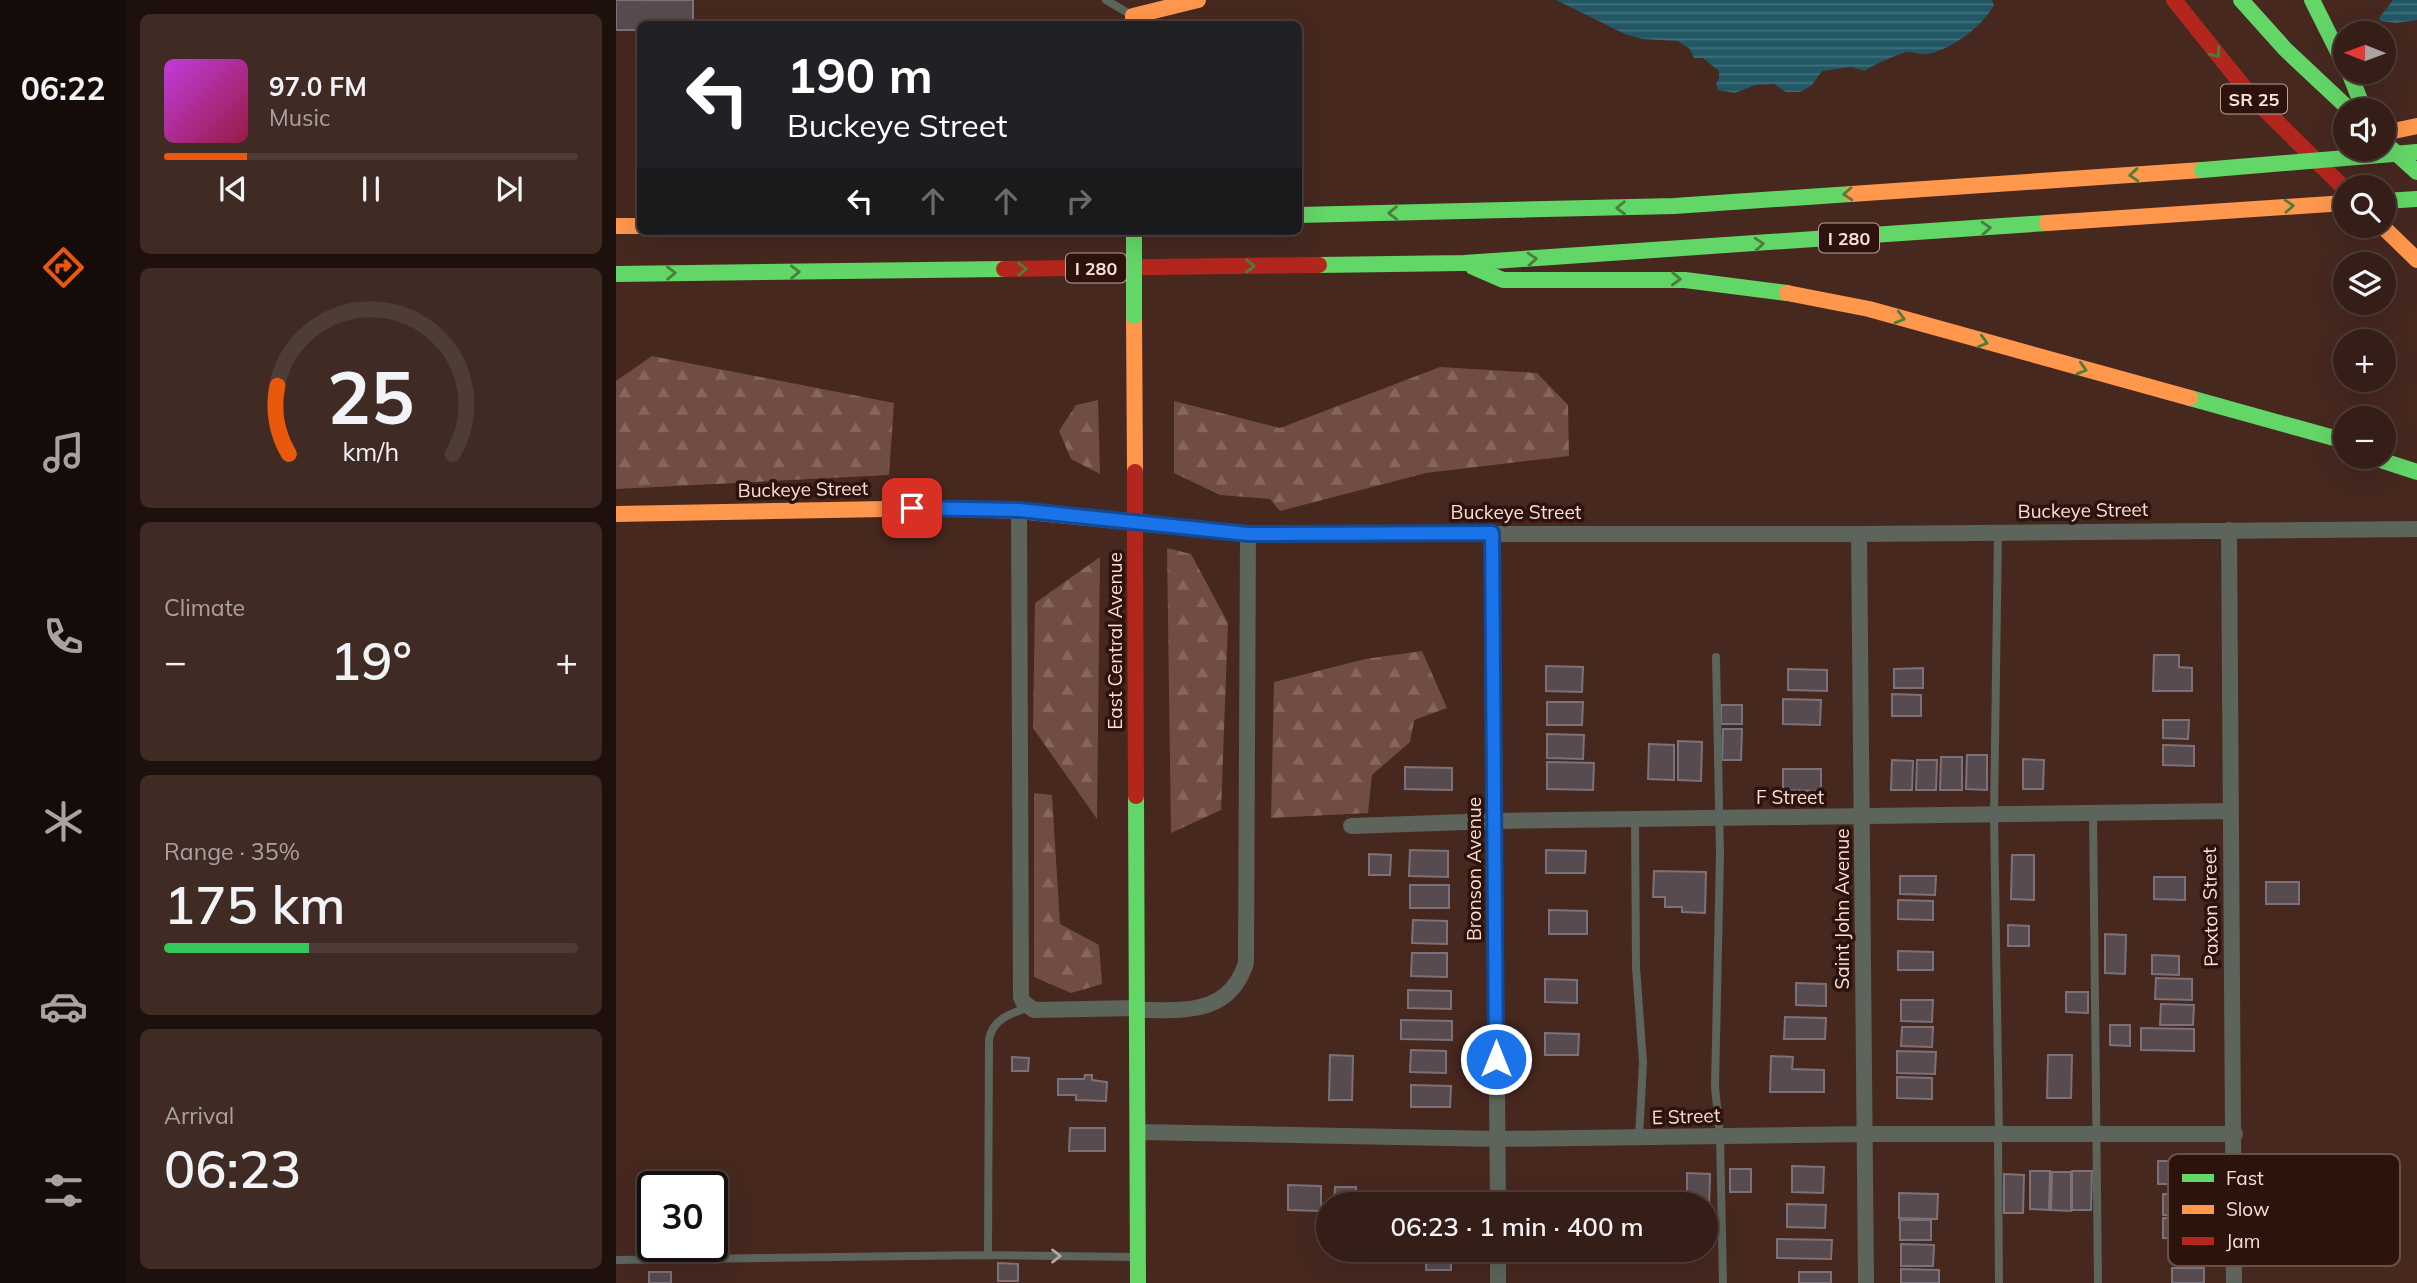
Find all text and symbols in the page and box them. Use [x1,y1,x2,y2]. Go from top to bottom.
north arrow [2333,21,2396,84]
map controls [2333,21,2396,469]
text: 190 m [787,44,933,105]
one-way arrow [2208,46,2221,58]
icon: left [672,49,763,140]
text: 06:22 [21,68,105,108]
text: 97.0 FM [269,70,367,103]
road number: SR 25 [2221,84,2287,114]
button: sound [2333,98,2396,161]
text: Music [269,103,330,132]
text: Buckeye Street [787,105,1007,145]
one-way arrow [2128,167,2139,182]
icon: previous [214,170,252,208]
icon: pause [352,170,390,208]
icon: next [490,170,528,208]
button: search [2333,175,2396,238]
icon: left [841,182,879,220]
icon: ahead [914,182,952,220]
icon: ahead [987,182,1025,220]
icon: right [1060,182,1098,220]
one-way arrow [1842,186,1853,201]
one-way arrow [2284,199,2295,214]
one-way arrow [1615,200,1626,215]
one-way arrow [1387,205,1398,221]
one-way arrow [1981,221,1992,236]
road number: I 280 [1819,224,1879,252]
one-way arrow [1754,237,1765,252]
icon: directions [39,243,88,292]
one-way arrow [1527,252,1538,267]
button: layers [2333,252,2396,315]
road number: I 280 [1066,254,1126,282]
one-way arrow [1245,258,1256,274]
one-way arrow [1018,261,1028,277]
one-way arrow [790,264,801,279]
one-way arrow [667,265,677,281]
one-way arrow [1671,272,1682,287]
one-way arrow [1894,310,1906,324]
button: + [2333,329,2396,392]
one-way arrow [1977,333,1989,348]
text: 25 [327,351,415,442]
one-way arrow [2076,361,2088,376]
button: − [2333,406,2396,469]
icon: music [39,428,88,477]
text: km/h [343,435,399,466]
street label: Buckeye Street [737,476,869,502]
pin [882,478,942,538]
icon: arrive [893,489,931,527]
street label: Buckeye Street [2017,497,2149,523]
street label: Buckeye Street [1451,500,1582,524]
street label: East Central Avenue [1103,552,1127,730]
text: Climate [164,593,245,622]
icon: phone [39,612,88,661]
text: 19° [330,628,412,693]
text: − [164,637,187,685]
text: + [555,637,578,685]
street label: F Street [1756,785,1824,809]
icon: climate [39,797,88,846]
street label: Bronson Avenue [1462,797,1486,941]
street label: Saint John Avenue [1830,828,1854,990]
text: Range · 35% [164,837,300,866]
street label: Paxton Street [2197,847,2223,967]
text: 175 km [164,872,345,937]
icon: car [39,982,88,1031]
position arrow [1459,1022,1533,1096]
text: Arrival [164,1101,234,1130]
street label: E Street [1651,1103,1721,1129]
text: 06:23 [164,1136,301,1201]
legend [2168,1154,2400,1266]
icon: filters [39,1166,88,1215]
text: Fast [2226,1166,2264,1190]
speed limit sign: 30 [637,1171,728,1262]
text: Slow [2226,1197,2270,1221]
text: 06:23 · 1 min · 400 m [1390,1210,1644,1243]
text: Jam [2226,1229,2260,1253]
one-way arrow [1052,1248,1062,1264]

